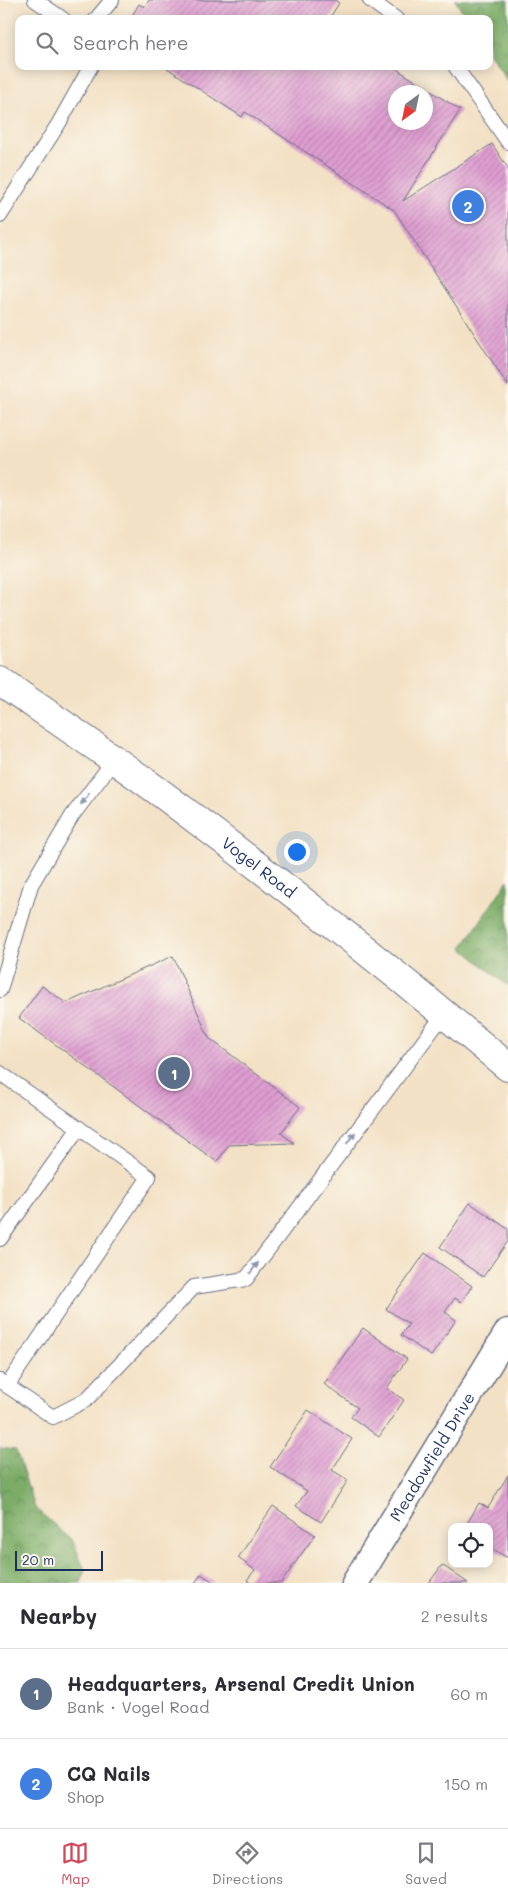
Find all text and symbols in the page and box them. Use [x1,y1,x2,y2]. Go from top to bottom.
search box [15,15,493,70]
icon: search [33,29,61,57]
text: Search here [73,30,189,55]
north arrow [388,85,433,130]
pin: 2 [452,187,484,225]
one-way arrow [80,792,90,806]
street label: Vogel Road [218,832,300,902]
your location [284,839,310,865]
pin: 1 [158,1054,190,1092]
one-way arrow [346,1132,357,1145]
one-way arrow [249,1261,259,1275]
street label: Meadowfield Drive [384,1388,479,1525]
map controls [448,1523,493,1568]
button: locate [448,1523,493,1568]
scale bar [15,1548,102,1571]
text: 20 m [22,1550,54,1569]
text: Nearby [20,1602,97,1629]
text: 2 results [421,1605,488,1626]
text: Headquarters, Arsenal Credit Union [67,1671,415,1696]
text: 1 [32,1683,40,1704]
text: 60 m [451,1683,488,1704]
text: Bank · Vogel Road [67,1696,209,1717]
text: CQ Nails [67,1761,150,1786]
text: 2 [32,1773,40,1794]
text: 150 m [444,1773,488,1794]
text: Shop [67,1786,104,1807]
tab: Map [61,1839,90,1888]
tab: Directions [212,1839,283,1888]
tab: Saved [405,1839,447,1888]

